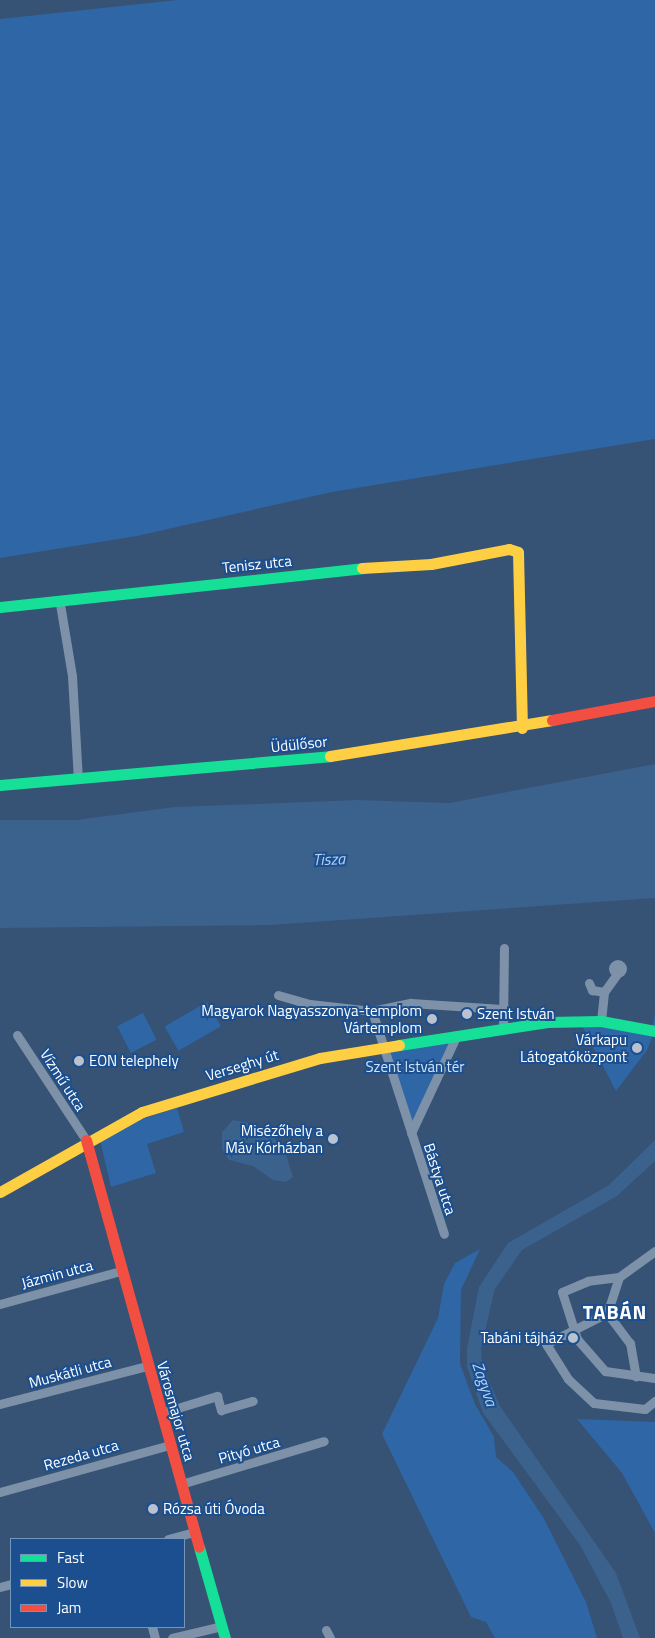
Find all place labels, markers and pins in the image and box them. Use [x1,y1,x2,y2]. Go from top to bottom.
place label: Magyarok Nagyasszonya-templom Vártemplom [201,1001,422,1036]
place label: Szent István [477,1005,555,1023]
marker: Szent István [461,1008,473,1020]
marker: Magyarok Nagyasszonya-templom Vártemplom [426,1013,438,1025]
place label: Várkapu Látogatóközpont [520,1030,627,1065]
marker: Várkapu Látogatóközpont [631,1042,643,1054]
place label: EON telephely [89,1052,179,1070]
marker: EON telephely [73,1055,85,1067]
place label: Misézőhely a Máv Kórházban [225,1121,323,1156]
marker: Misézőhely a Máv Kórházban [327,1133,339,1145]
place label: Tabáni tájház [480,1329,563,1347]
marker: Tabáni tájház [567,1332,579,1344]
place label: Rózsa úti Óvoda [163,1500,265,1518]
marker: Rózsa úti Óvoda [147,1503,159,1515]

